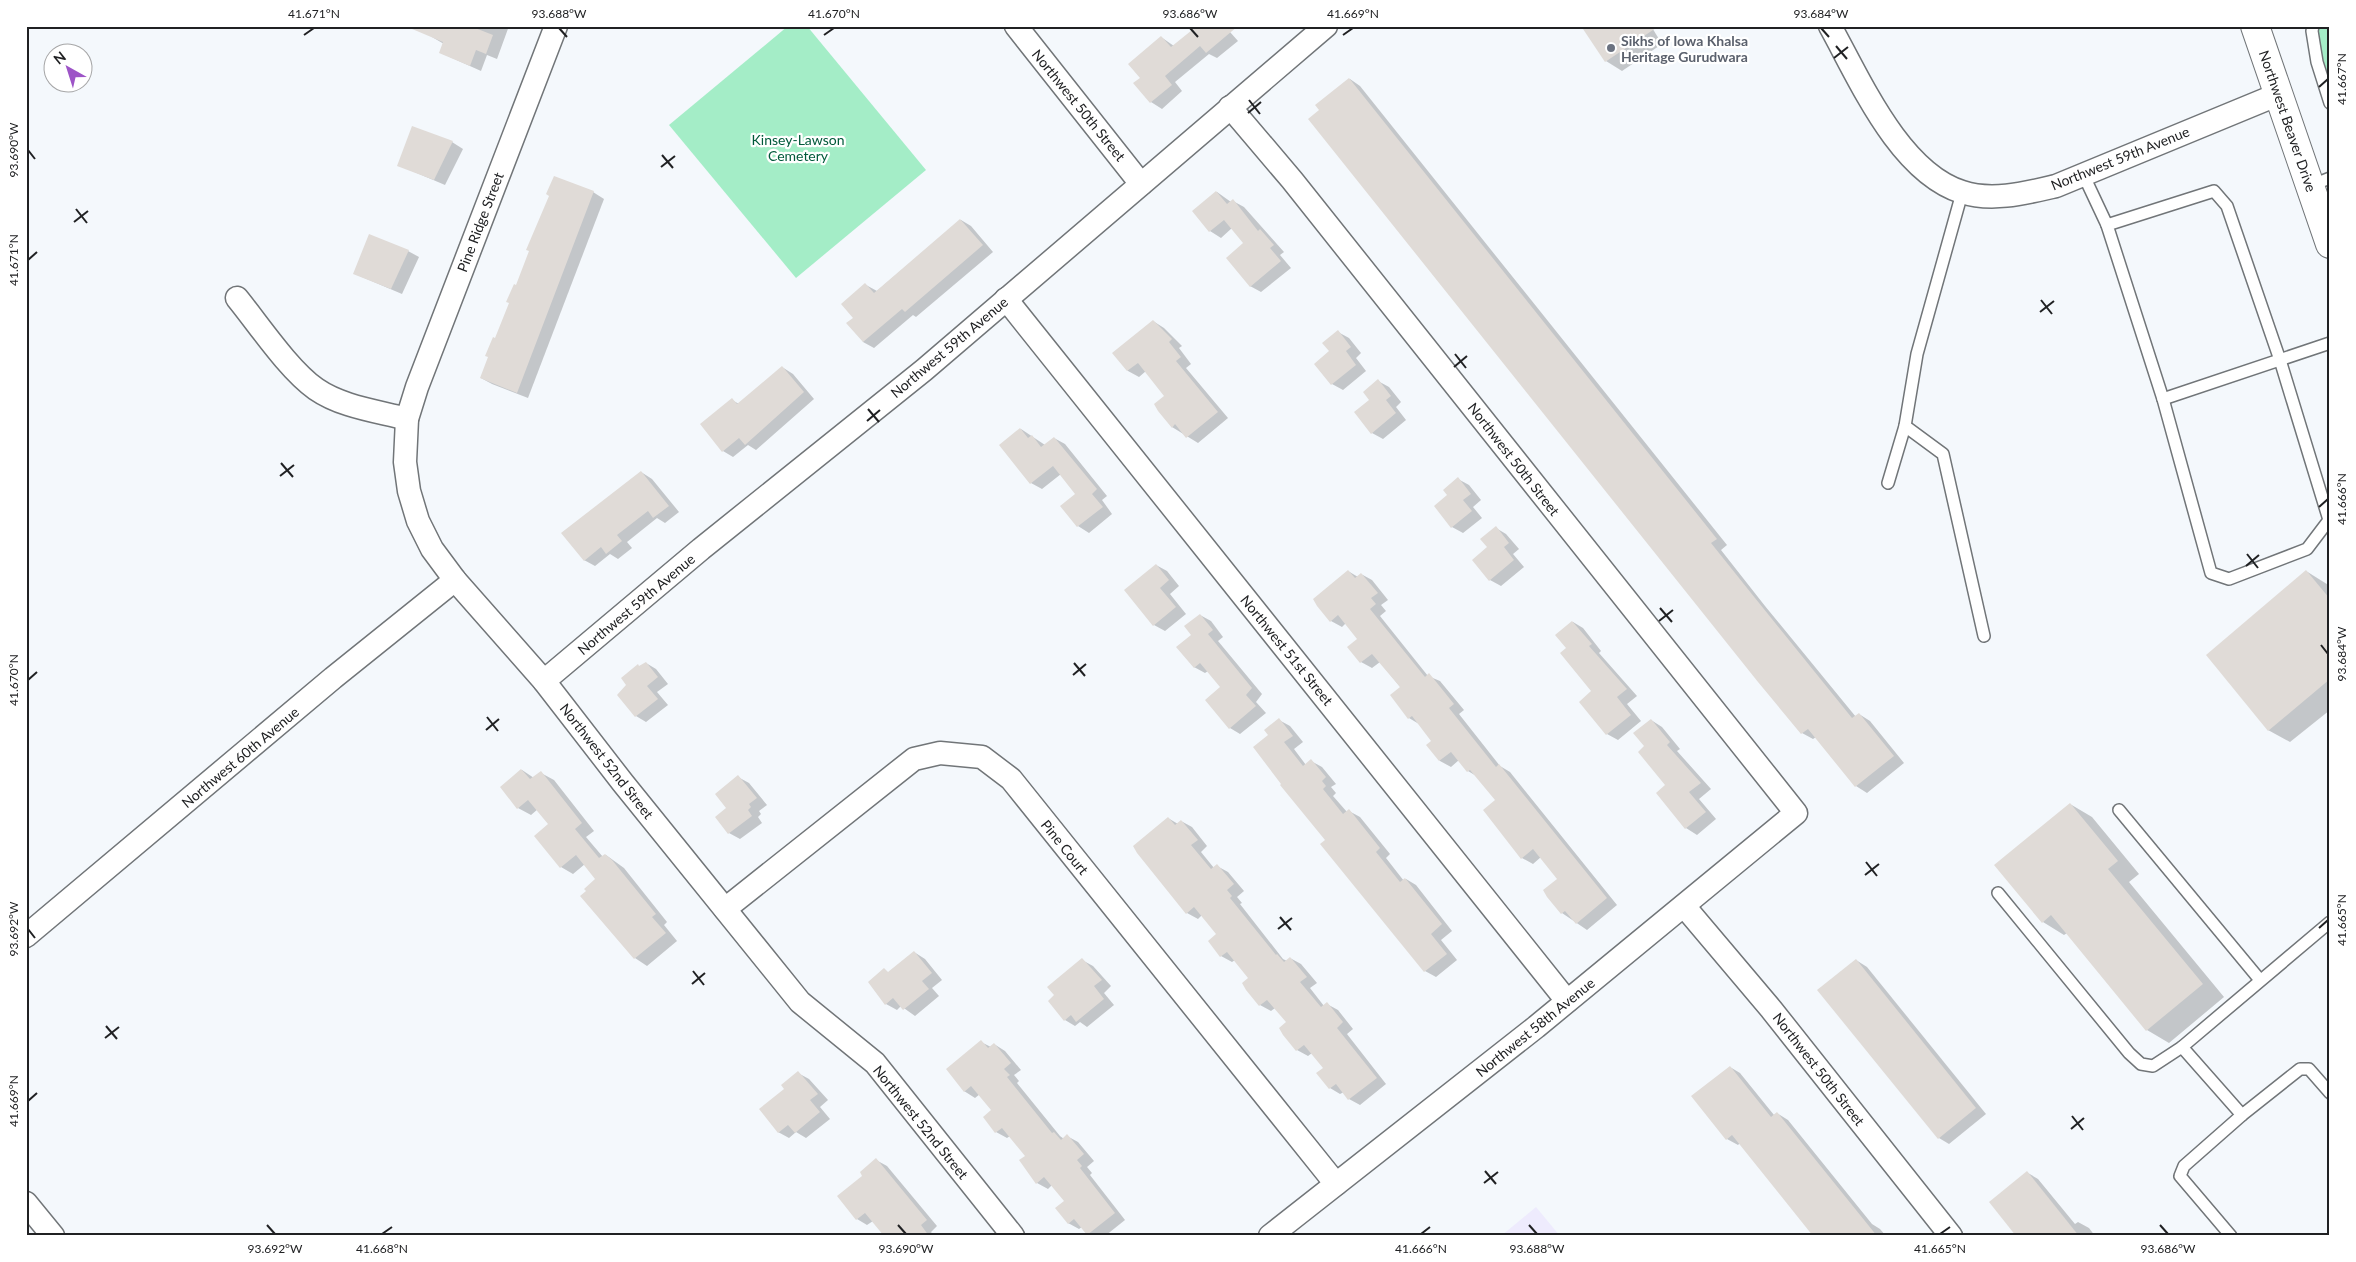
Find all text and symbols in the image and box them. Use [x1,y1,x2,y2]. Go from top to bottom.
text: 41.671°N [288,6,340,21]
text: 93.688°W [531,6,587,21]
text: 41.670°N [808,6,860,21]
text: 93.686°W [1162,6,1218,21]
text: 41.669°N [1327,6,1379,21]
text: 93.684°W [1793,6,1849,21]
place label: Sikhs of Iowa Khalsa Heritage Gurudwara [1621,32,1748,65]
north arrow [42,42,92,92]
marker: Sikhs of Iowa Khalsa Heritage Gurudwara [1605,42,1617,54]
street label: Northwest 50th Street [1029,46,1129,164]
text: N [50,48,69,68]
street label: Northwest Beaver Drive [2256,48,2320,194]
text: 41.667°N [2334,53,2349,105]
text: 93.690°W [6,122,21,178]
street label: Northwest 59th Avenue [2048,122,2192,194]
park label: Kinsey-Lawson Cemetery [752,131,845,164]
street label: Pine Ridge Street [453,170,507,274]
text: 41.671°N [6,234,21,286]
street label: Northwest 59th Avenue [887,293,1011,401]
street label: Northwest 50th Street [1465,399,1563,519]
text: 41.666°N [2334,473,2349,525]
street label: Northwest 59th Avenue [574,550,698,658]
street label: Northwest 51st Street [1237,591,1337,709]
text: 93.684°W [2334,626,2349,682]
text: 41.670°N [6,654,21,706]
street label: Northwest 52nd Street [557,700,657,822]
street label: Northwest 60th Avenue [178,703,302,811]
street label: Pine Court [1038,816,1092,878]
text: 41.665°N [2334,894,2349,946]
text: 93.692°W [6,901,21,957]
street label: Northwest 58th Avenue [1472,974,1598,1080]
street label: Northwest 50th Street [1770,1009,1868,1129]
street label: Northwest 52nd Street [870,1062,972,1182]
text: 41.669°N [6,1075,21,1127]
text: 93.692°W [247,1241,303,1256]
text: 41.668°N [356,1241,408,1256]
text: 93.690°W [878,1241,934,1256]
text: 41.666°N [1395,1241,1447,1256]
text: 93.688°W [1509,1241,1565,1256]
text: 41.665°N [1914,1241,1966,1256]
text: 93.686°W [2140,1241,2196,1256]

